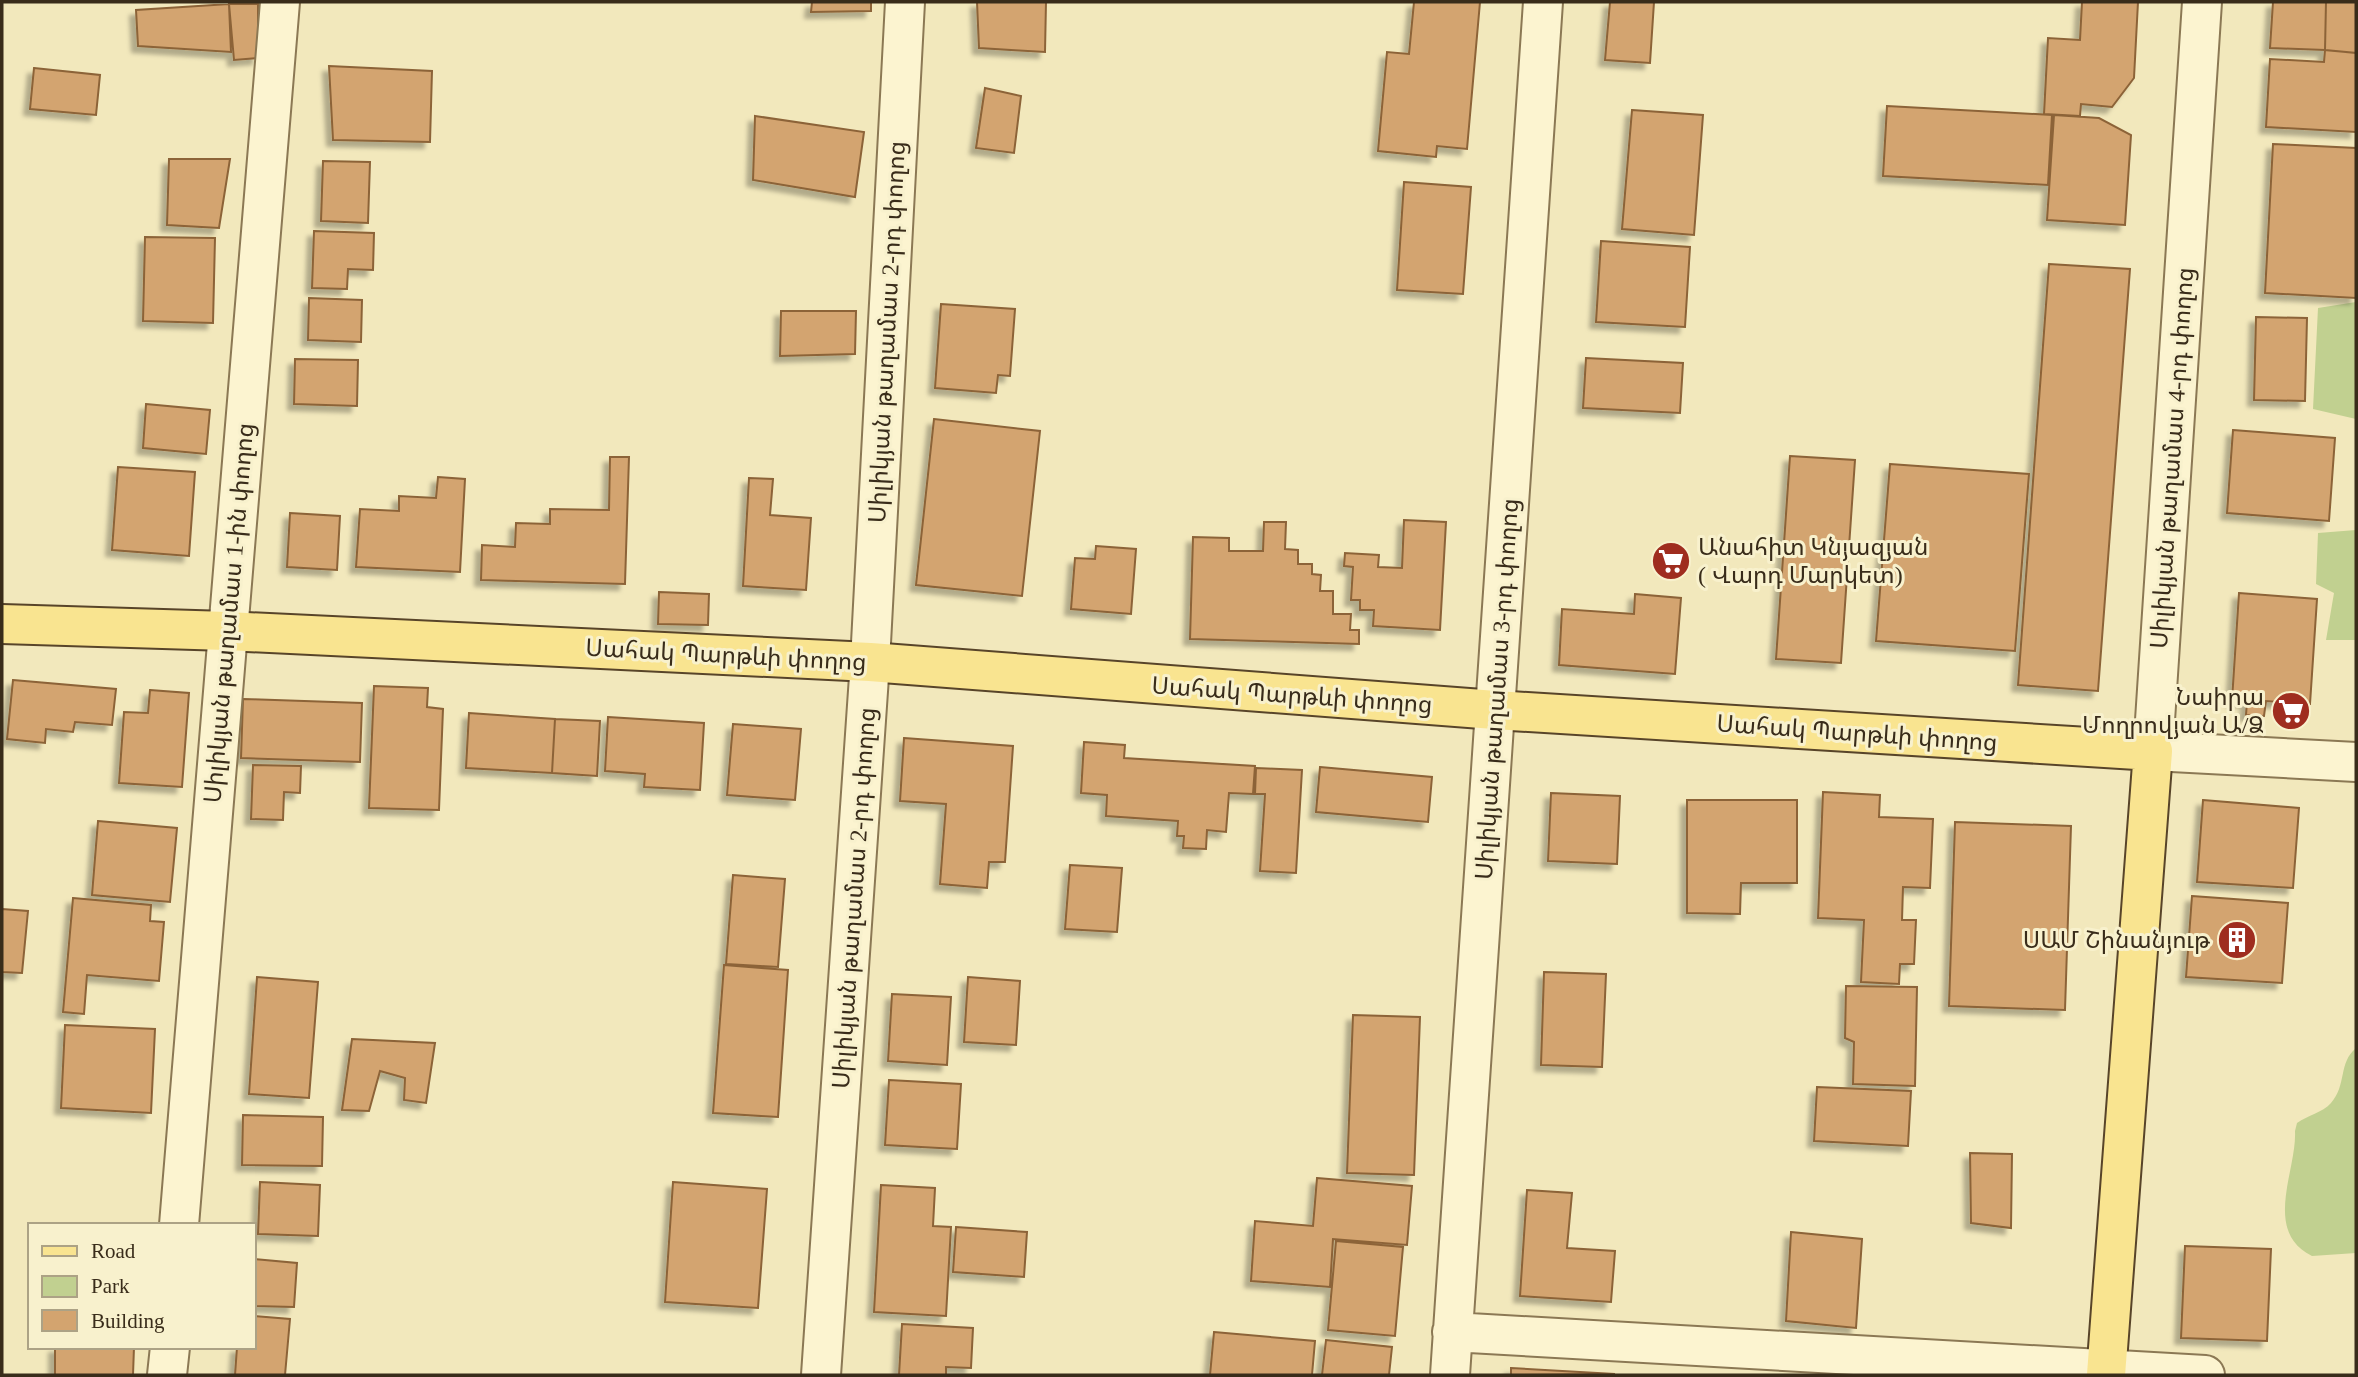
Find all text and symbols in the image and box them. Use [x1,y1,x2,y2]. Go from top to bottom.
street label: Սիլիկյան թաղամաս 2-րդ փողոց [864,140,911,524]
street label: Սիլիկյան թաղամաս 4-րդ փողոց [2146,266,2199,650]
street label: Սիլիկյան թաղամաս 1-ին փողոց [199,422,260,804]
street label: Սիլիկյան թաղամաս 3-րդ փողոց [1471,497,1524,881]
place label: Անահիտ Կնյազյան ( Վարդ Մարկետ) [1698,534,1928,589]
supermarket icon: Անահիտ Կնյազյան ( Վարդ Մարկետ) [1650,540,1692,582]
street label: Սահակ Պարթևի փողոց [585,635,867,676]
street label: Սահակ Պարթևի փողոց [1151,672,1433,719]
place label: Նաիրա Մողրովյան Ա/Ձ [2082,684,2264,739]
supermarket icon: Նաիրա Մողրովյան Ա/Ձ [2270,690,2312,732]
street label: Սիլիկյան թաղամաս 2-րդ փողոց [828,706,881,1090]
street label: Սահակ Պարթևի փողոց [1716,710,1998,757]
building icon: ՍԱՄ Շինանյութ [2216,919,2258,961]
place label: ՍԱՄ Շինանյութ [2023,927,2211,954]
legend [28,1223,256,1349]
text: Road [91,1239,136,1263]
text: Park [91,1274,130,1298]
text: Building [91,1309,165,1333]

